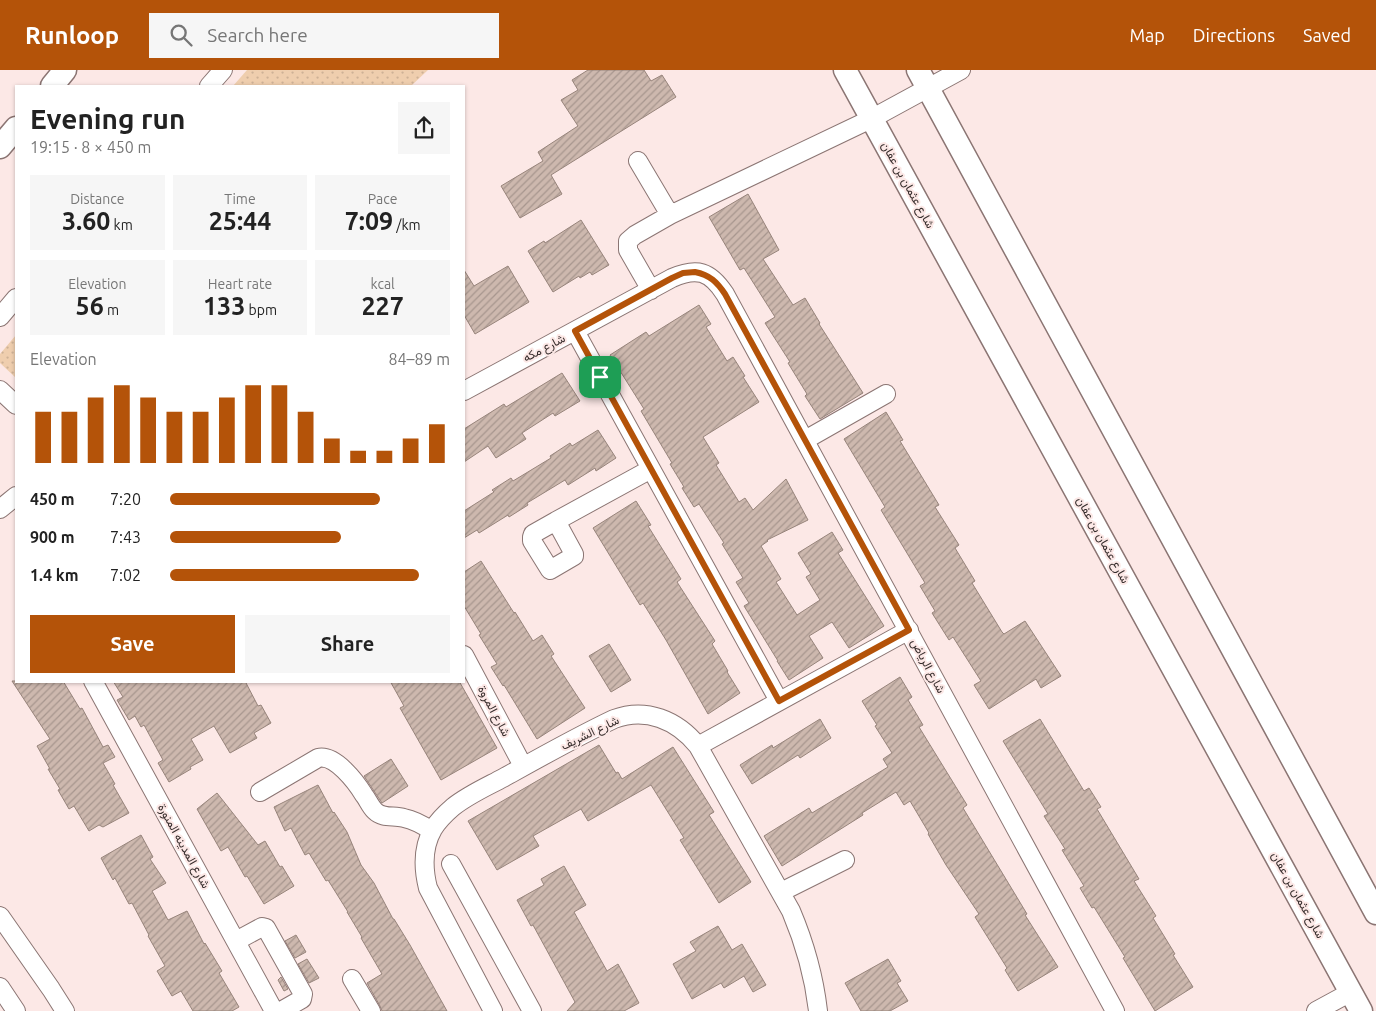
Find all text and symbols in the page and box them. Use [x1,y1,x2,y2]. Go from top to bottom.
search box [149,13,499,58]
icon: search [167,21,195,49]
text: Runloop [25,22,119,49]
text: Search here [207,24,308,46]
text: Map [1129,25,1165,45]
text: Directions [1193,25,1275,45]
text: Saved [1303,25,1351,45]
button: share [398,102,450,154]
text: Evening run [30,103,185,134]
text: 19:15 · 8 × 450 m [30,138,151,156]
street label: شارع عثمان بن عفان [877,139,938,232]
text: Distance [70,191,124,207]
text: Time [224,191,256,207]
text: Pace [368,191,397,207]
text: 3.60 [62,207,110,235]
text: 25:44 [209,207,271,235]
text: 7:09 [345,207,393,235]
text: km [110,217,133,233]
text: /km [393,217,421,233]
text: Elevation [68,276,127,292]
text: Heart rate [208,276,272,292]
text: kcal [371,276,395,292]
text: 56 [76,292,104,320]
text: 133 [203,292,245,320]
text: 227 [362,292,404,320]
text: m [104,302,119,318]
text: bpm [245,302,277,318]
street label: شارع مكه [521,331,568,367]
text: Elevation [30,350,97,368]
text: 84–89 m [388,350,450,368]
pin [579,356,621,398]
icon: arrive [586,363,614,391]
text: 450 m [30,490,75,508]
text: 7:20 [110,490,141,508]
street label: شارع عثمان بن عفان [1072,494,1133,587]
text: 900 m [30,528,75,546]
text: 7:43 [110,528,141,546]
text: 1.4 km [30,566,79,584]
text: 7:02 [110,566,141,584]
button: Save [30,615,235,673]
button: Share [245,615,450,673]
street label: شارع الرياض [906,636,948,697]
street label: شارع المروة [473,683,513,740]
street label: شارع الشريف [559,713,622,755]
street label: شارع المدينه المنورة [153,801,213,892]
street label: شارع عثمان بن عفان [1267,849,1328,942]

